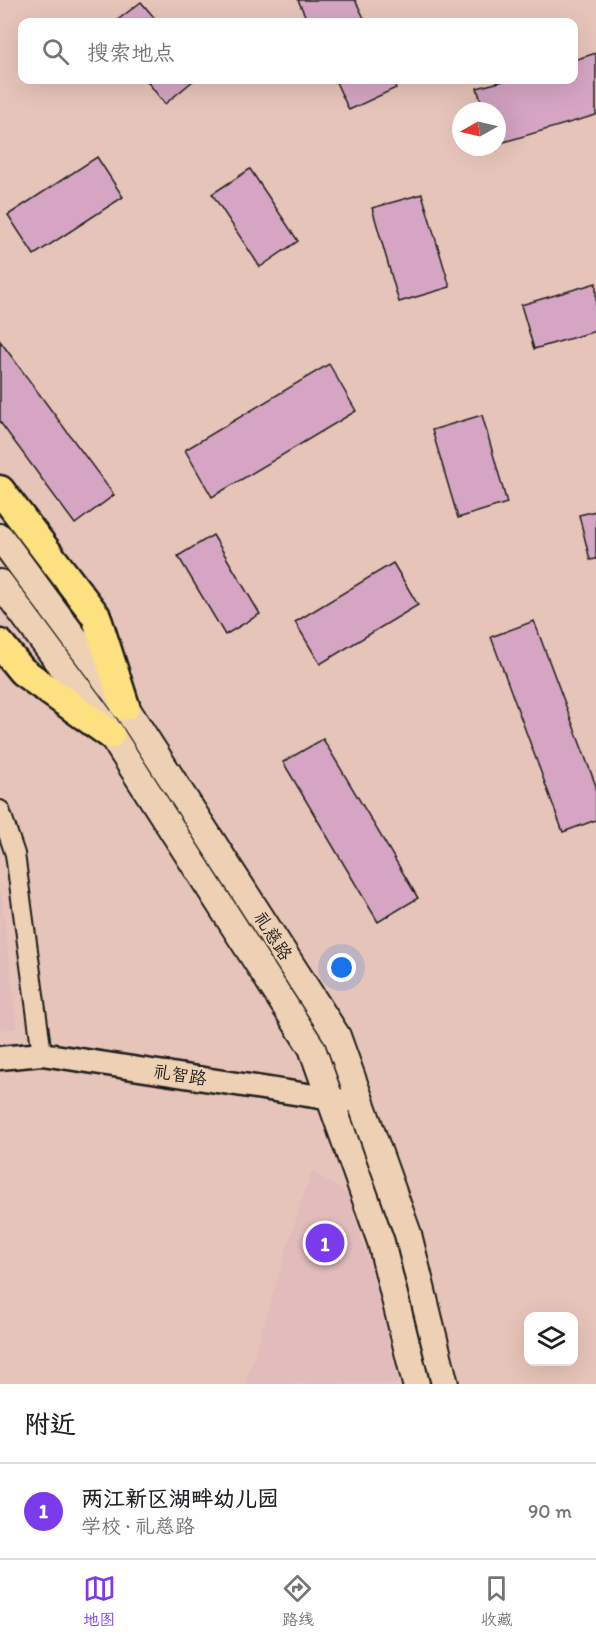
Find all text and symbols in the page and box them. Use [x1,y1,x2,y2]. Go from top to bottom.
search box [18,18,578,84]
icon: search [39,35,72,68]
text: 搜索地点 [87,39,175,66]
north arrow [452,102,506,156]
street label: 礼慈路 [249,907,297,965]
your location [327,953,356,982]
street label: 礼智路 [152,1060,208,1090]
pin: 1 [306,1220,344,1266]
map controls [524,1312,578,1366]
button: layers [524,1312,578,1366]
text: 附近 [24,1408,76,1440]
text: 两江新区湖畔幼儿园 [81,1485,279,1512]
text: 1 [39,1499,48,1523]
text: 90 m [528,1499,572,1523]
text: 学校 · 礼慈路 [81,1514,195,1538]
tab: 地图 [83,1572,116,1630]
tab: 路线 [281,1572,314,1630]
tab: 收藏 [480,1572,513,1630]

